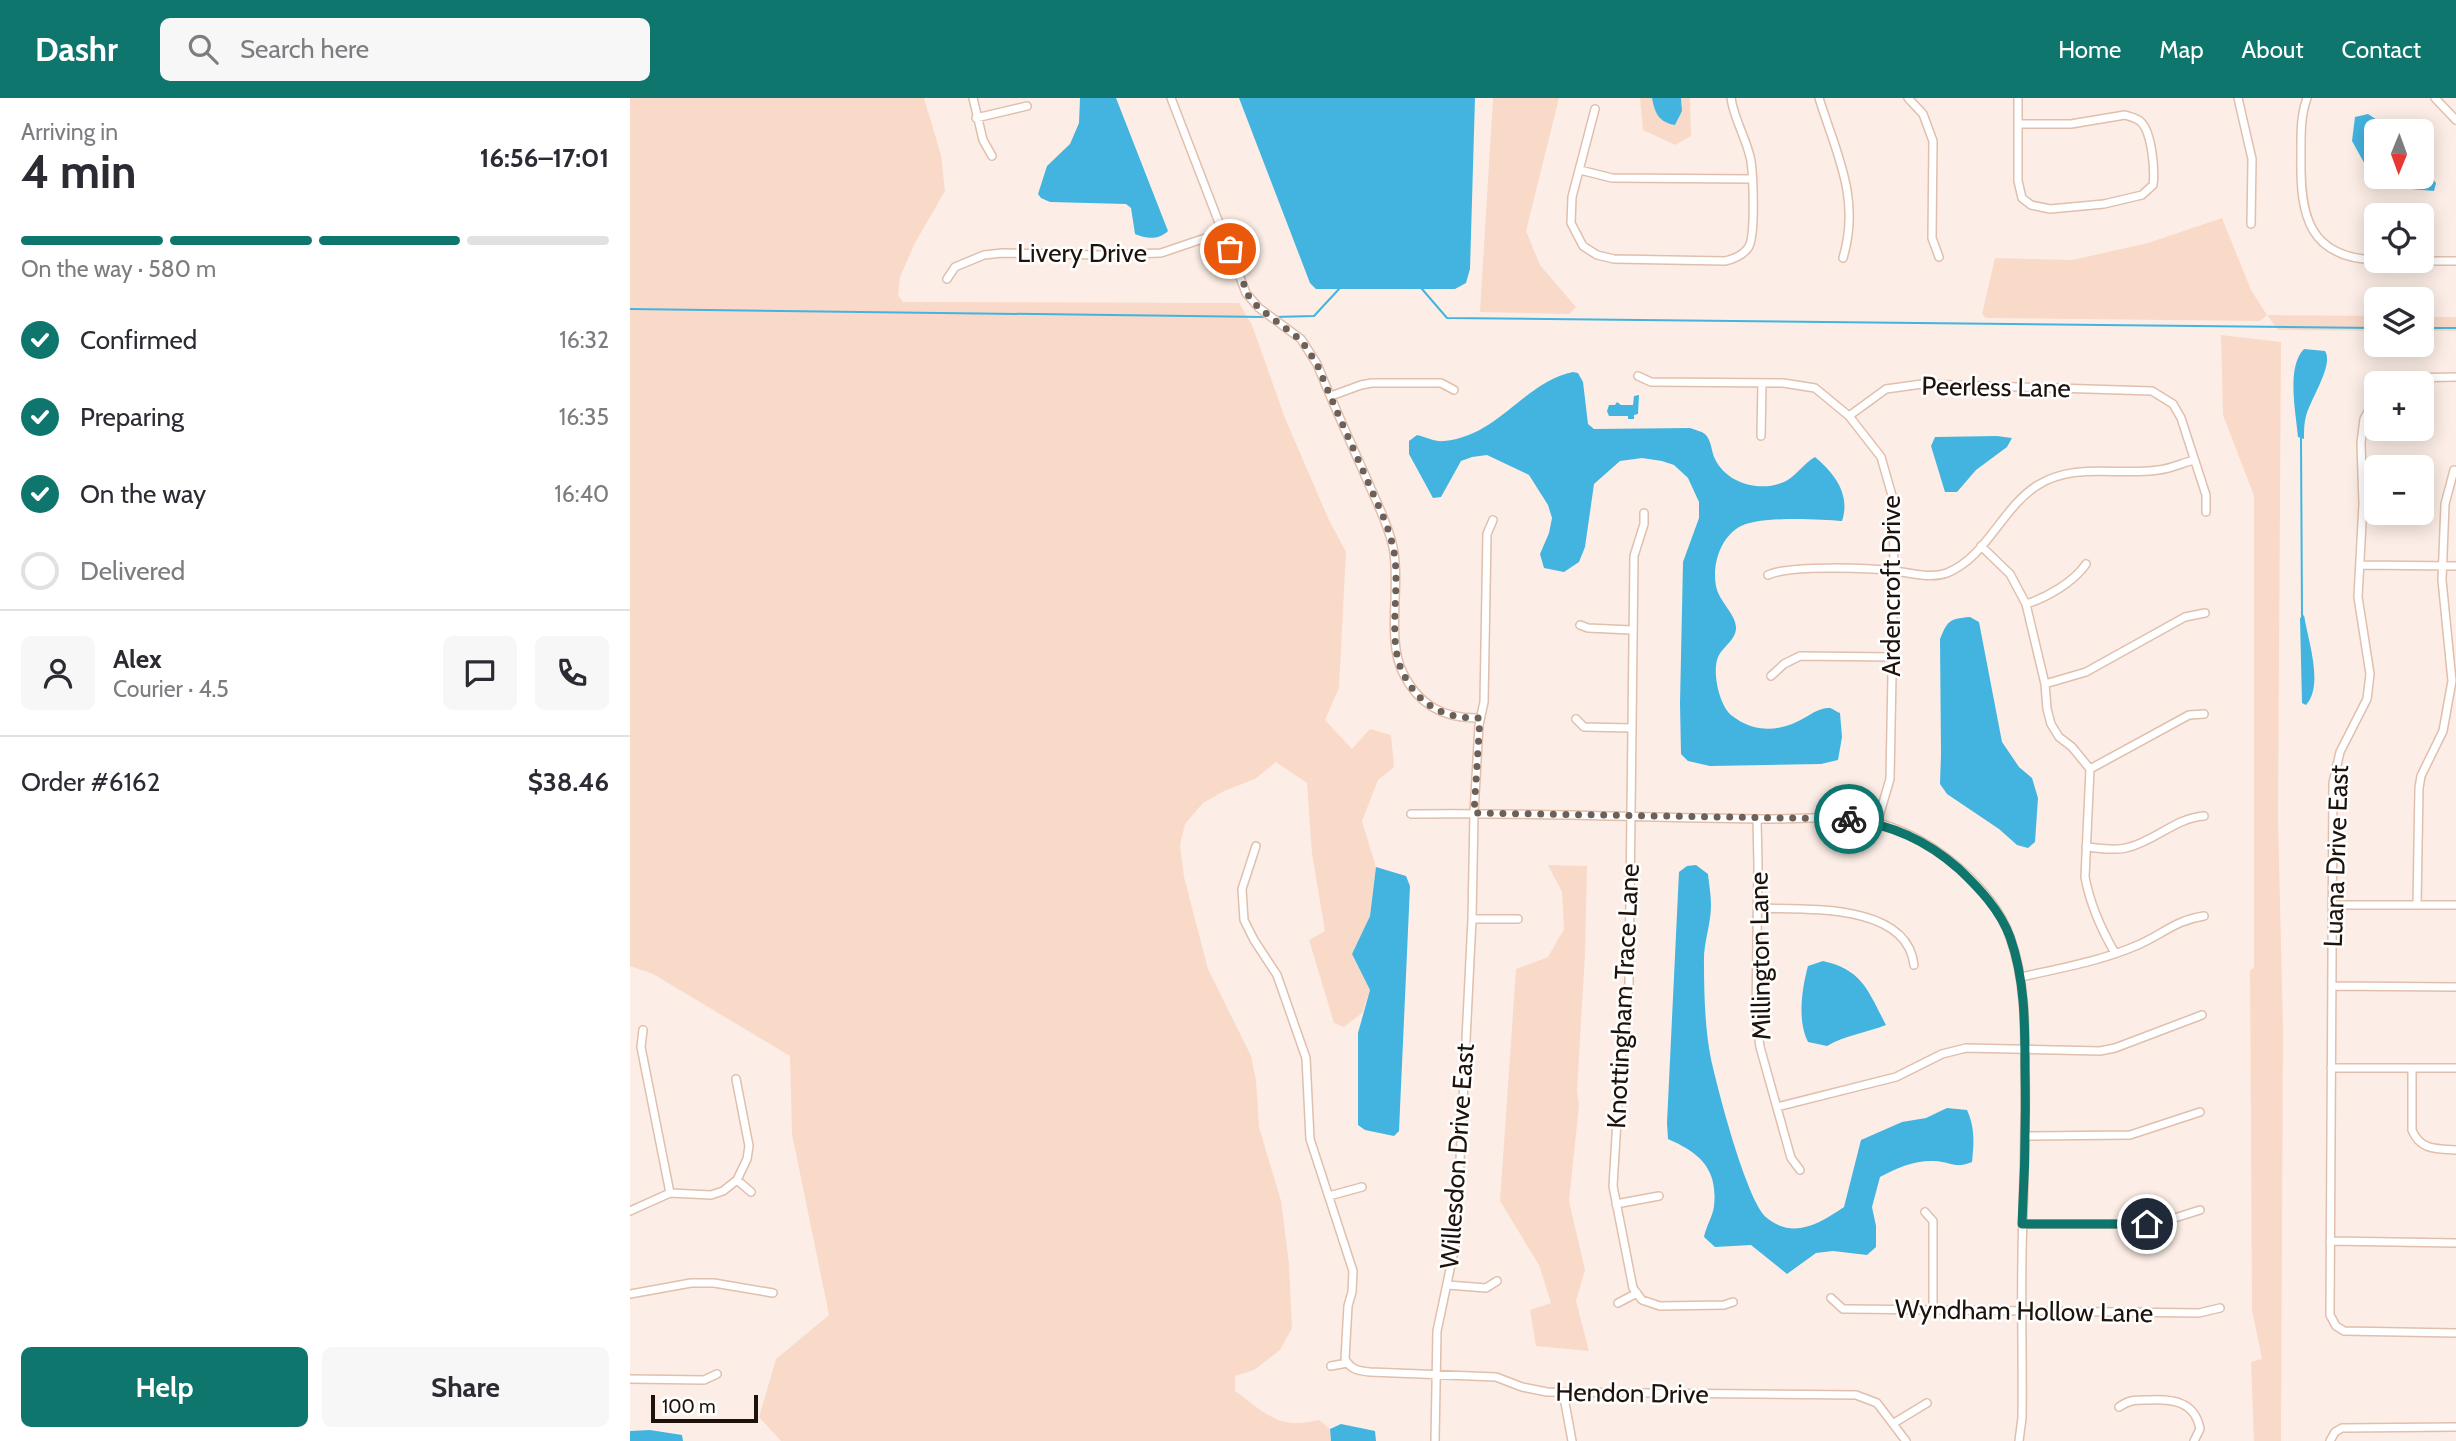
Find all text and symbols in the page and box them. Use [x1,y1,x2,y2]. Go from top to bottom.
search box [160,18,650,81]
text: Dashr [35,29,118,69]
icon: search [184,30,222,68]
text: Search here [240,33,369,65]
text: Home [2058,35,2121,64]
text: Map [2159,35,2204,64]
text: About [2242,35,2304,64]
text: Contact [2342,35,2421,64]
text: Arriving in [21,118,118,146]
north arrow [2364,119,2434,189]
map controls [2364,119,2434,525]
text: 16:56–17:01 [480,142,609,174]
text: 4 min [21,144,136,200]
button: locate [2364,203,2434,273]
pin [1200,219,1260,279]
icon: bag [1211,230,1249,268]
street label: Livery Drive [1017,237,1147,269]
text: On the way · 580 m [21,255,216,283]
button: layers [2364,287,2434,357]
icon: check [21,321,59,359]
text: Confirmed [80,324,197,356]
text: 16:32 [559,326,609,354]
street label: Peerless Lane [1921,370,2071,404]
button: + [2364,371,2434,441]
icon: check [21,398,59,436]
text: Preparing [80,401,184,433]
text: 16:35 [559,403,609,431]
button: − [2364,455,2434,525]
icon: check [21,475,59,513]
text: On the way [80,478,206,510]
text: 16:40 [554,480,609,508]
street label: Ardencroft Drive [1875,495,1907,677]
text: Delivered [80,555,185,587]
button: person [21,636,95,710]
button: chat [443,636,517,710]
button: phone [535,636,609,710]
text: Alex [113,643,162,675]
text: Courier · 4.5 [113,675,229,703]
street label: Luana Drive East [2317,764,2355,948]
text: Order #6162 [21,766,160,798]
text: $38.46 [528,766,609,798]
courier [1814,784,1884,854]
icon: bike [1830,800,1868,838]
street label: Knottingham Trace Lane [1600,863,1646,1129]
street label: Millington Lane [1743,872,1777,1040]
street label: Willesdon Drive East [1433,1042,1481,1270]
pin [2117,1194,2177,1254]
icon: home [2128,1205,2166,1243]
street label: Wyndham Hollow Lane [1895,1293,2153,1329]
button: Help [21,1347,308,1427]
button: Share [322,1347,609,1427]
street label: Hendon Drive [1555,1376,1709,1410]
scale bar [651,1392,758,1424]
text: 100 m [662,1395,716,1418]

